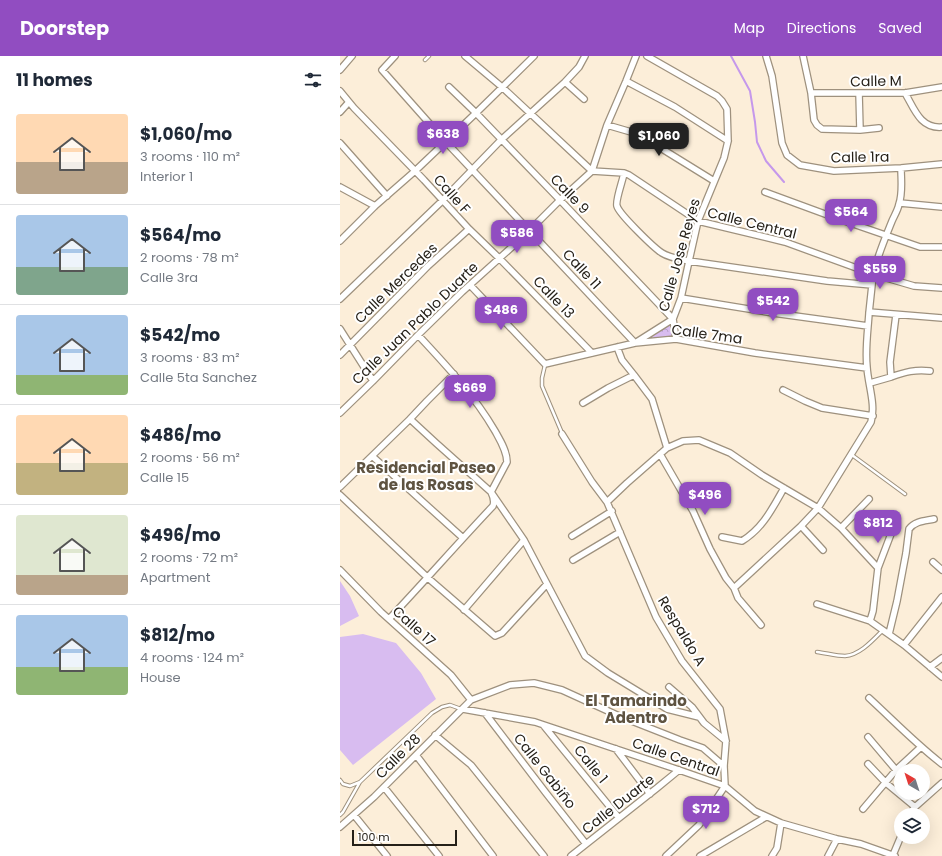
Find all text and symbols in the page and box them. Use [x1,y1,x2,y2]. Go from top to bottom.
text: Doorstep [20,15,109,42]
text: Map [734,18,765,38]
text: Directions [787,18,856,38]
text: Saved [878,18,922,38]
text: 11 homes [16,68,93,92]
icon: filters [302,69,324,91]
street label: Calle M [850,71,902,91]
pin: $638 [419,121,467,155]
text: $1,060/mo [140,122,232,146]
pin: $1,060 [626,123,692,157]
text: $638 [426,124,460,143]
text: $1,060 [638,126,680,145]
icon: home [48,130,96,178]
street label: Calle 1ra [830,146,890,168]
text: 3 rooms · 110 m² [140,147,240,166]
text: Interior 1 [140,167,193,186]
street label: Calle F [429,170,475,218]
street label: Calle 9 [546,170,594,218]
street label: Calle Jose Reyes [653,196,705,314]
pin: $564 [827,199,875,233]
street label: Calle Central [705,202,799,244]
text: $564 [834,202,868,221]
pin: $586 [493,220,541,254]
text: $564/mo [140,223,221,247]
text: $586 [500,223,534,242]
icon: home [48,231,96,279]
street label: Calle Mercedes [350,238,442,328]
street label: Calle 11 [558,244,606,294]
text: 2 rooms · 78 m² [140,248,239,267]
pin: $559 [856,256,904,290]
street label: Calle Juan Pablo Duarte [347,257,483,389]
text: $559 [863,259,897,278]
text: Calle 3ra [140,268,198,287]
street label: Calle 13 [529,271,579,323]
pin: $542 [749,288,797,322]
text: $542 [756,291,790,310]
pin: $486 [477,297,525,331]
text: $486 [484,300,518,319]
street label: Calle 7ma [670,319,744,349]
text: $542/mo [140,323,220,347]
icon: home [48,331,96,379]
text: 3 rooms · 83 m² [140,348,240,367]
text: Calle 5ta Sanchez [140,368,257,387]
pin: $669 [446,375,494,409]
text: $669 [453,378,487,397]
text: $486/mo [140,423,221,447]
icon: home [48,431,96,479]
text: 2 rooms · 56 m² [140,448,240,467]
district label: Residencial Paseo de las Rosas [356,457,496,495]
text: Calle 15 [140,468,189,487]
pin: $496 [681,482,729,516]
text: $496 [688,485,722,504]
pin: $812 [854,510,902,544]
text: $812 [863,513,893,532]
text: $496/mo [140,523,221,547]
icon: home [48,531,96,579]
text: 2 rooms · 72 m² [140,548,238,567]
text: Apartment [140,568,210,587]
street label: Respaldo A [653,592,711,670]
street label: Calle 17 [388,601,440,651]
text: $812/mo [140,623,215,647]
icon: home [48,631,96,679]
text: 4 rooms · 124 m² [140,648,244,667]
text: House [140,668,180,687]
district label: El Tamarindo Adentro [585,690,687,728]
street label: Calle 28 [371,729,425,783]
street label: Calle Gabiño [509,729,581,813]
street label: Calle Central [630,733,722,781]
street label: Calle 1 [569,741,613,787]
north arrow [894,764,930,800]
map controls [894,764,930,844]
street label: Calle Duarte [578,769,659,839]
pin: $712 [682,796,730,830]
text: $712 [692,799,720,818]
button: layers [894,808,930,844]
scale bar [352,828,457,847]
text: 100 m [358,829,390,845]

